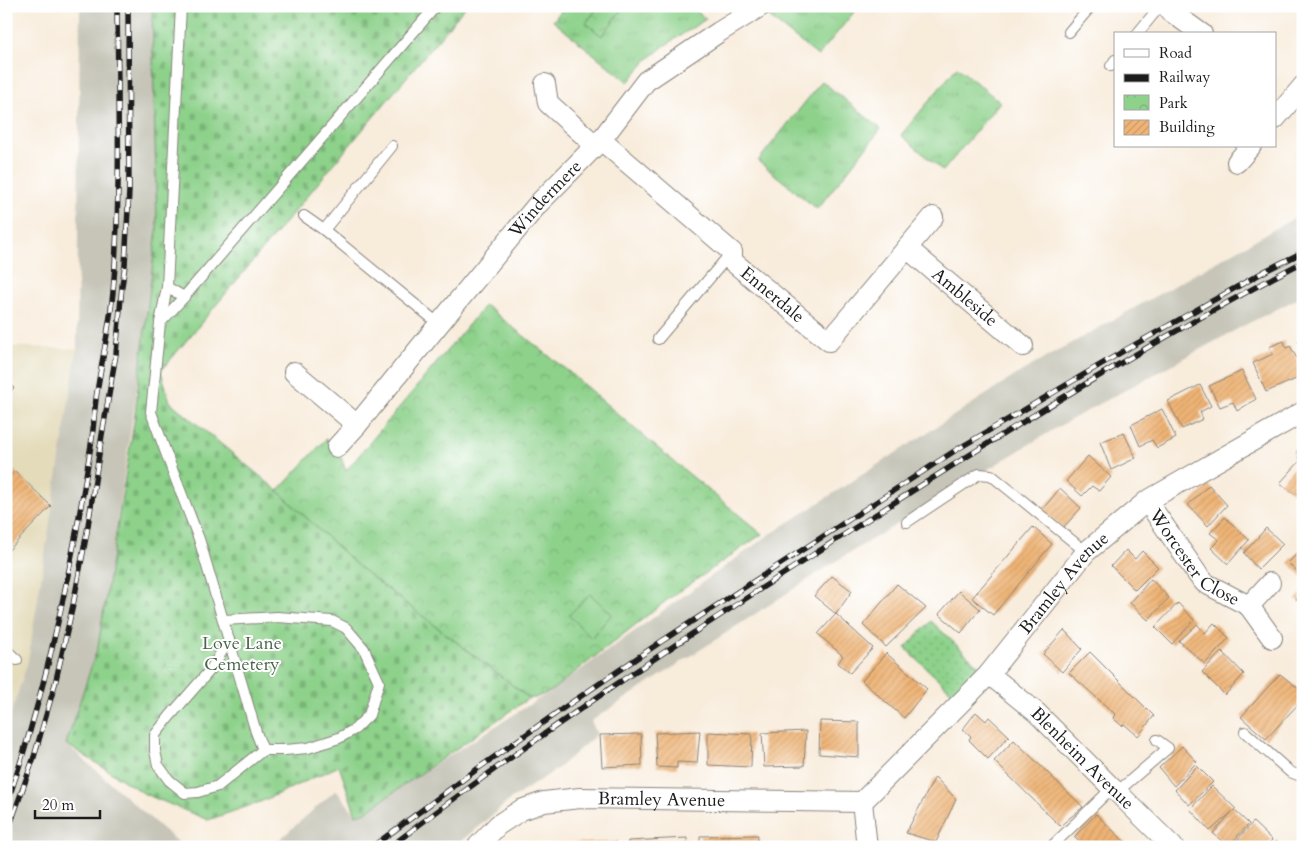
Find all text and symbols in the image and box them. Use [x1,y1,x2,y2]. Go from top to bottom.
legend [1114,32,1276,148]
text: Road [1159,43,1192,63]
text: Railway [1159,67,1210,87]
text: Park [1159,93,1188,113]
text: Building [1159,117,1215,137]
street label: Windermere [502,154,587,244]
street label: Ennerdale [735,261,810,328]
street label: Ambleside [927,262,1003,332]
street label: Worcester Close [1143,503,1244,612]
street label: Bramley Avenue [1013,526,1114,639]
park label: Love Lane Cemetery [202,631,282,677]
street label: Blenheim Avenue [1025,701,1140,815]
street label: Bramley Avenue [598,786,725,813]
scale bar [35,788,100,820]
text: 20 m [42,795,74,815]

